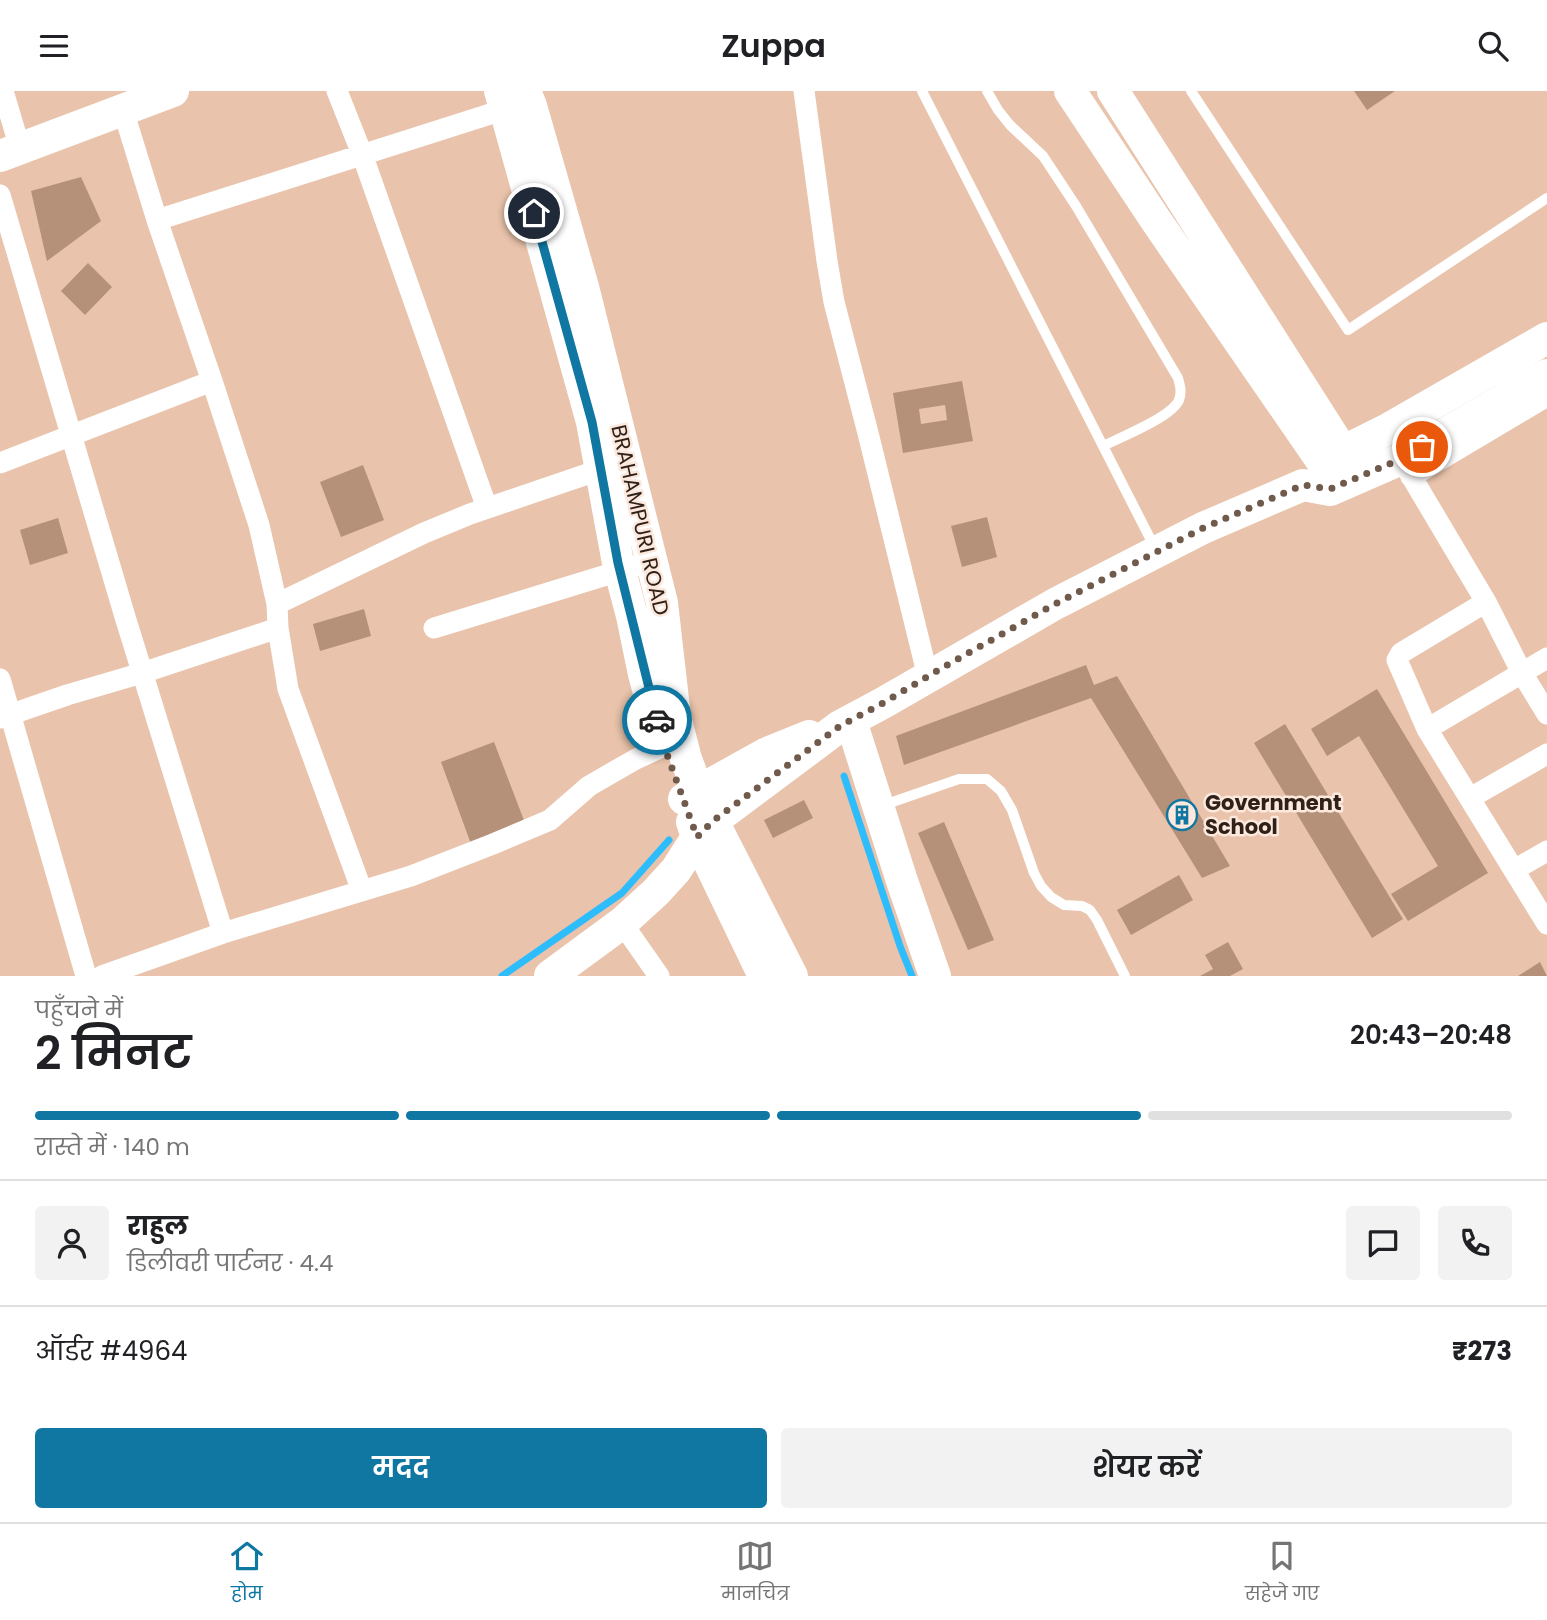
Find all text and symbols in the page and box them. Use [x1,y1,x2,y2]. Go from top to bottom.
text: Zuppa [721,23,826,68]
icon: menu [35,27,73,65]
icon: search [1474,27,1512,65]
pin [504,183,564,243]
icon: home [515,194,553,232]
pin [1392,417,1452,477]
street label: BRAHAMPURI ROAD [604,422,677,618]
icon: bag [1403,428,1441,466]
courier [622,685,692,755]
icon: car [638,701,676,739]
place label: Government School [1205,788,1341,841]
building icon: Government School [1165,798,1199,832]
text: पहुँचने में [35,994,123,1026]
text: 20:43–20:48 [1350,1017,1512,1053]
text: 2 मिनट [35,1021,191,1085]
text: रास्ते में · 140 m [35,1131,190,1163]
button: person [35,1206,109,1280]
button: chat [1346,1206,1420,1280]
button: phone [1438,1206,1512,1280]
text: राहुल [127,1208,188,1244]
text: डिलीवरी पार्टनर · 4.4 [127,1247,333,1279]
text: ऑर्डर #4964 [35,1333,187,1369]
text: ₹273 [1452,1333,1512,1369]
button: मदद [35,1428,767,1508]
button: शेयर करें [781,1428,1512,1508]
tab: होम [228,1537,266,1608]
tab: मानचित्र [721,1537,789,1608]
tab: सहेजे गए [1245,1537,1319,1608]

